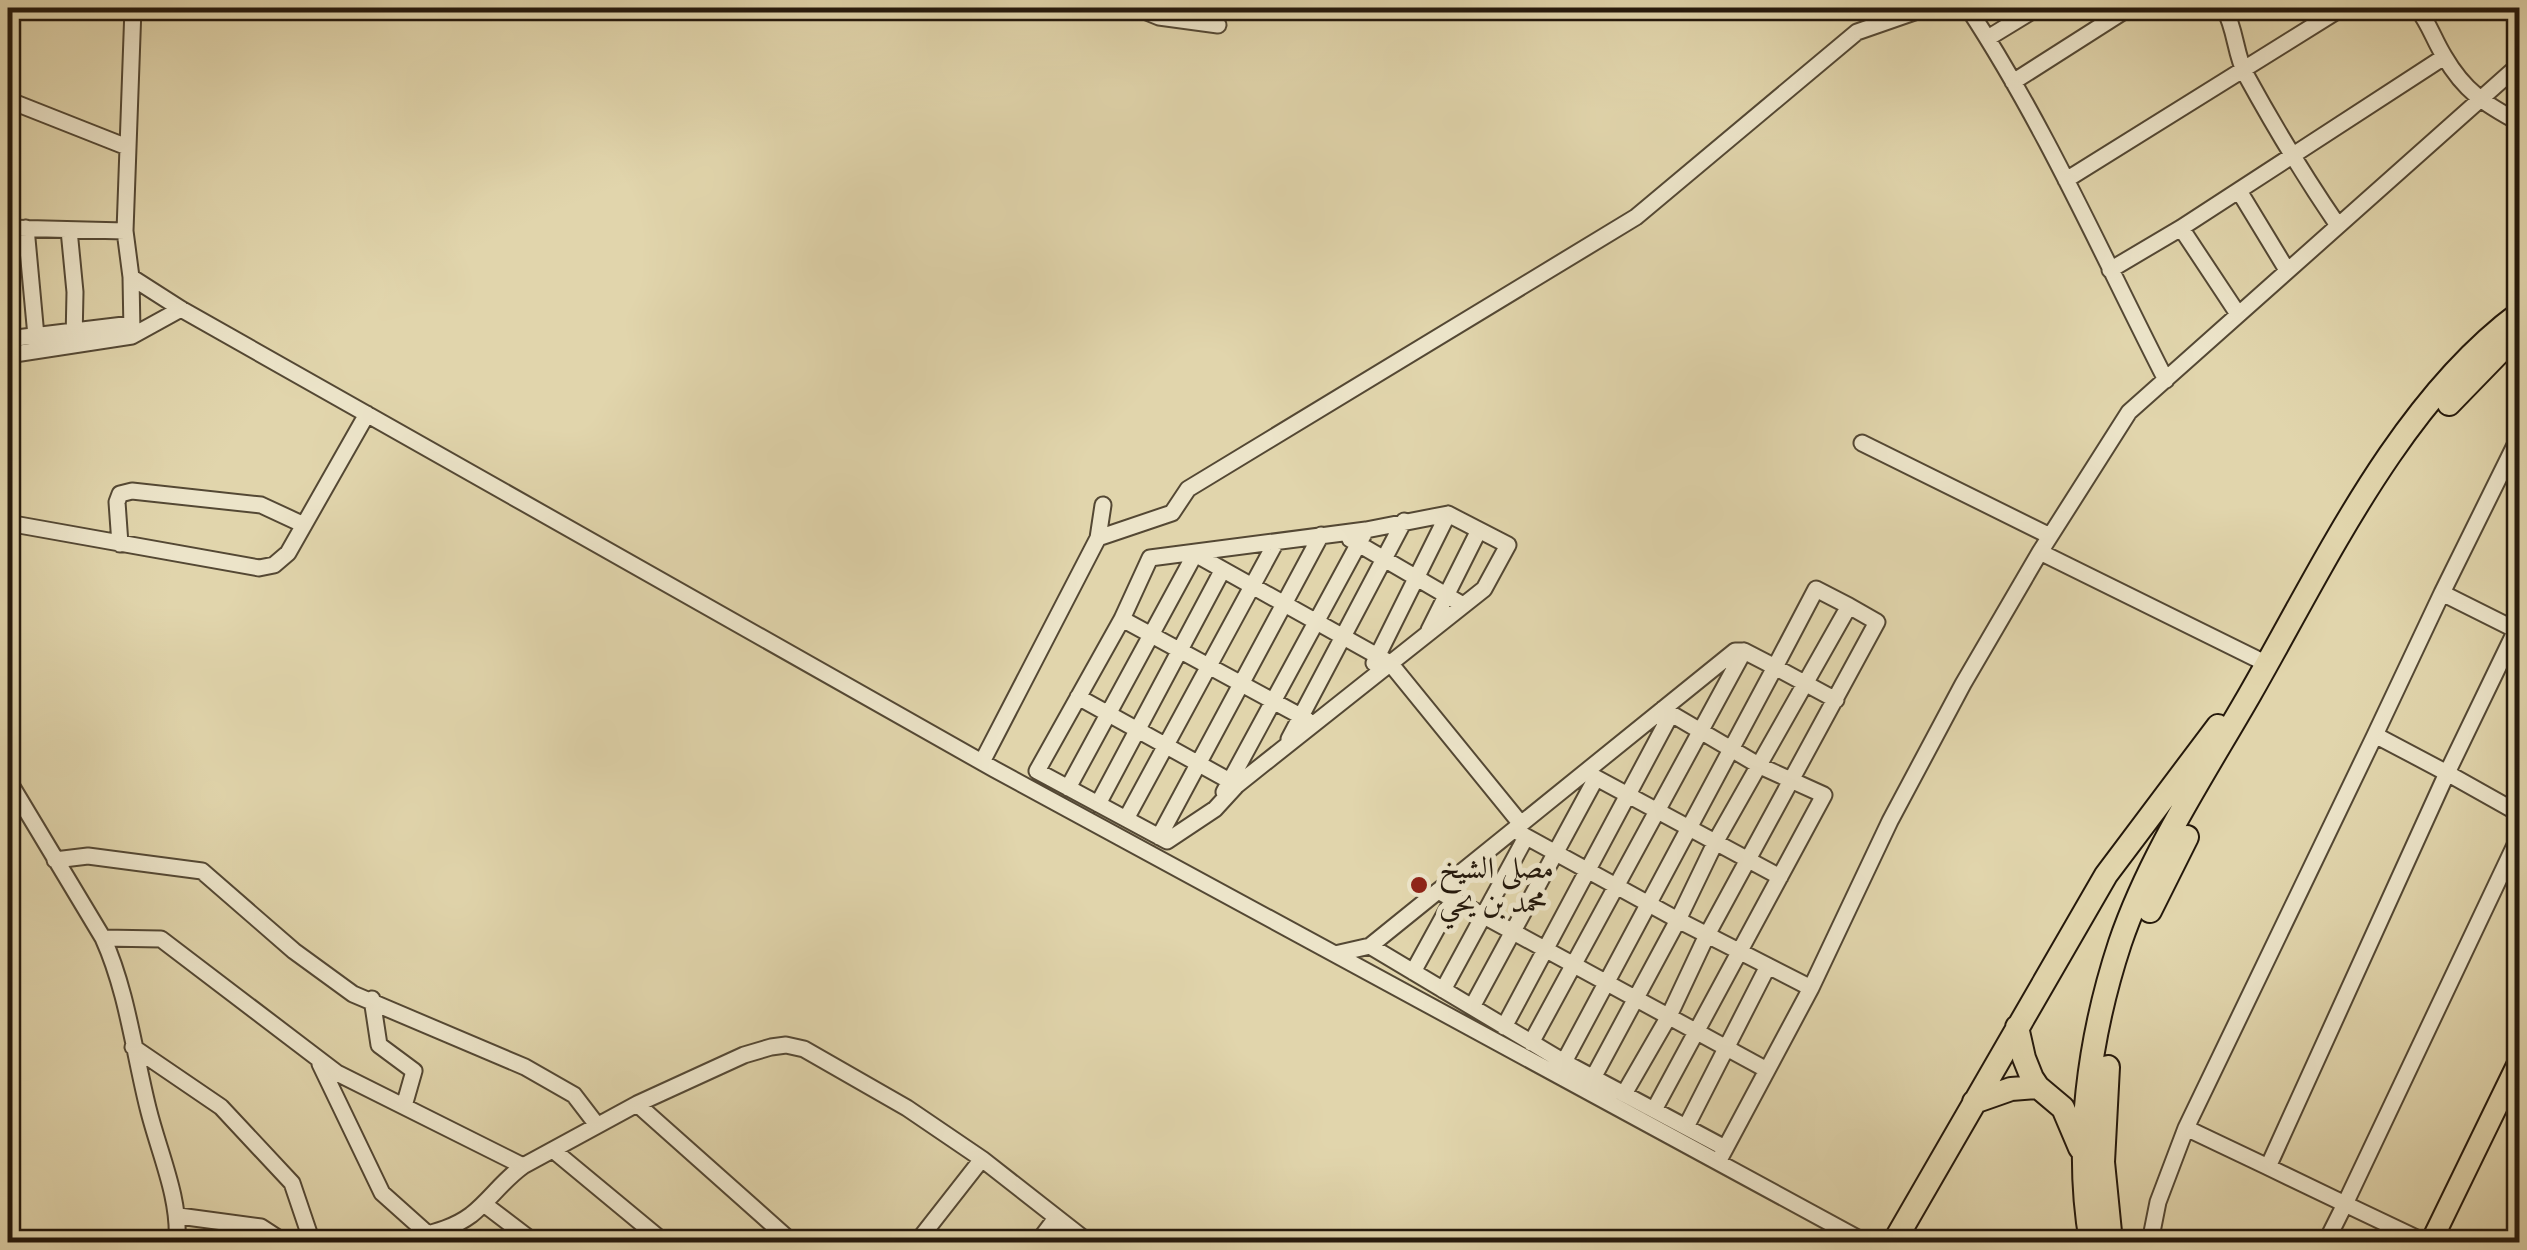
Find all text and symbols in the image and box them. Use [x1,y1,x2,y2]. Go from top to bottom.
place label: مصلى الشيخ محمد بن يحي [1439,851,1554,930]
marker: مصلى الشيخ محمد بن يحي [1408,874,1430,896]

